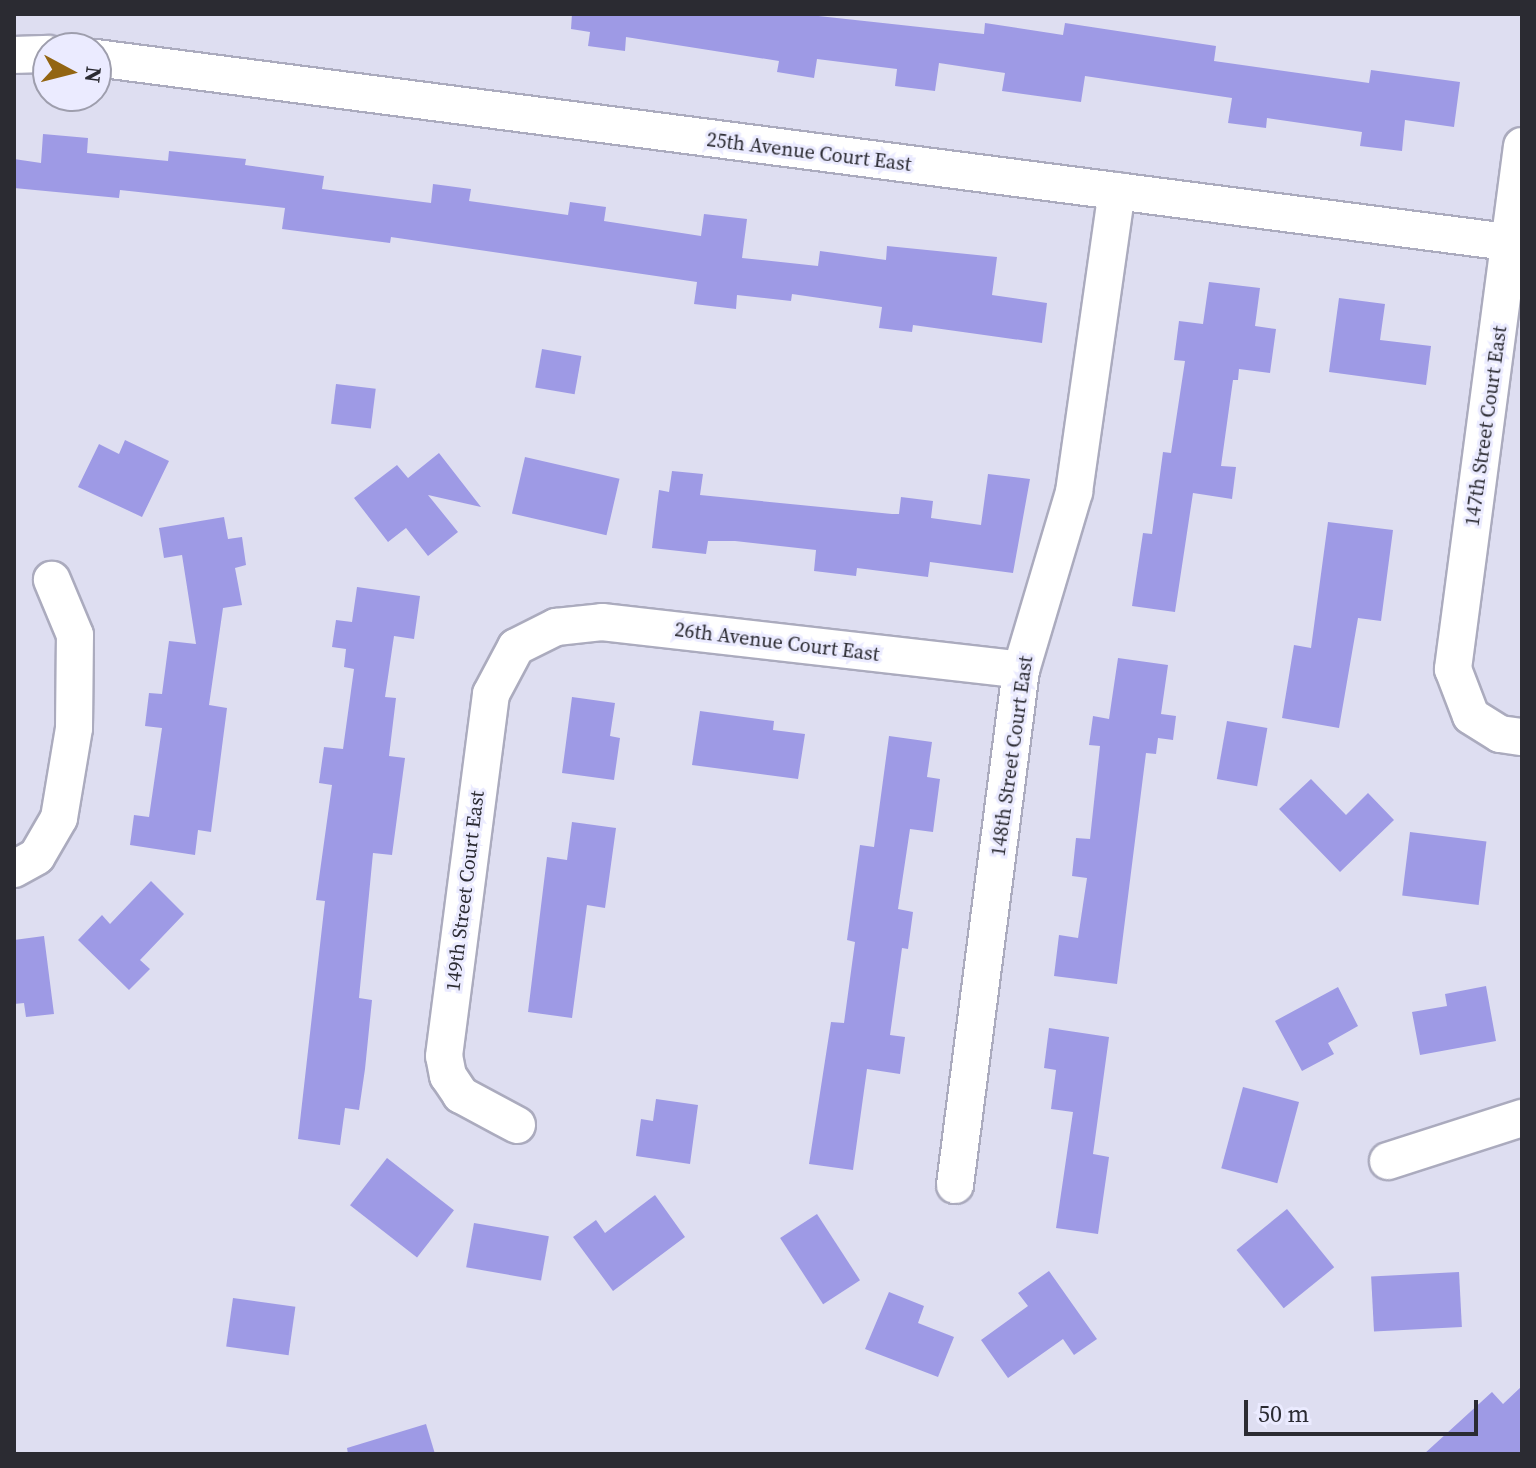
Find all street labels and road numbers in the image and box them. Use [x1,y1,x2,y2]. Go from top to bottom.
street label: 25th Avenue Court East [705,128,913,176]
street label: 147th Street Court East [1460,324,1512,528]
street label: 26th Avenue Court East [673,618,881,666]
street label: 148th Street Court East [986,654,1038,858]
street label: 149th Street Court East [441,789,489,993]

